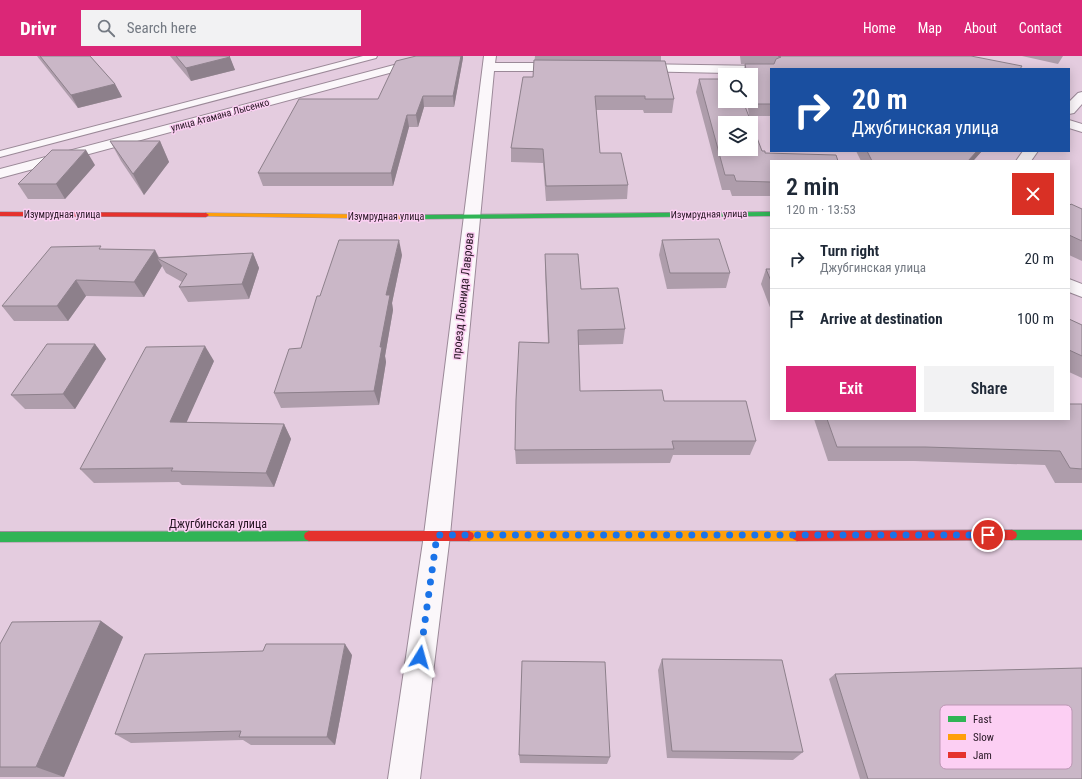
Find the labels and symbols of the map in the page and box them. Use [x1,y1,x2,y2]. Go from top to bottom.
street label: улица Атамана Лысенко [170,97,270,133]
street label: Изумрудная улица [671,208,748,220]
street label: Изумрудная улица [24,209,101,220]
street label: Изумрудная улица [348,211,425,222]
street label: проезд Леонида Лаврова [449,232,477,360]
street label: Джугбинская улица [169,517,267,531]
pin [971,518,1005,552]
position arrow [399,636,441,678]
legend [940,705,1072,769]
text: Fast [973,713,992,726]
text: Slow [973,731,994,744]
text: Jam [973,749,992,762]

